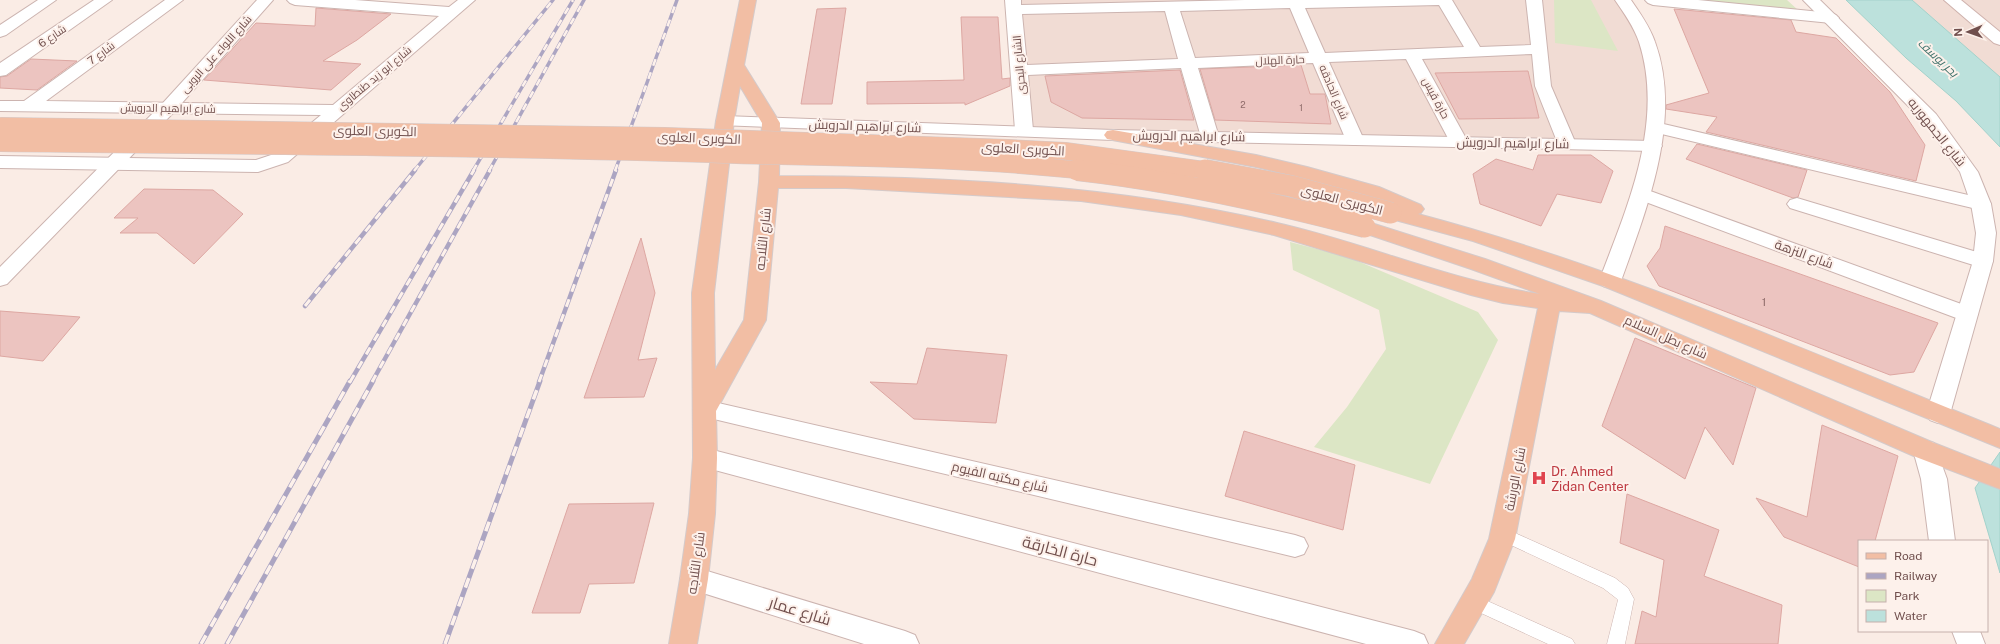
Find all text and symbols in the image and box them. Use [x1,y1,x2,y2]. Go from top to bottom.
north arrow [1948,12,1988,52]
street label: شارع اللواء على الروبى [178,13,255,97]
street label: شارع 6 [36,22,69,51]
text: N [1952,28,1964,37]
street label: الشارع البحرى [1010,35,1030,95]
water label: بحر يوسف [1915,36,1962,81]
street label: شارع 7 [85,39,118,68]
street label: شارع ابو زيد طنطاوى [335,44,415,114]
street label: حارة الهلال [1255,53,1305,68]
street label: شارع الحادقه [1315,63,1351,122]
street label: حارة قيس [1419,75,1452,121]
street label: شارع الجمهوريه [1904,95,1969,170]
house number: 2 [1240,99,1246,110]
street label: شارع ابراهيم الدرويش [120,101,216,117]
house number: 1 [1299,102,1303,113]
street label: شارع ابراهيم الدرويش [808,117,922,137]
street label: الكوبرى العلوى [333,123,417,139]
street label: شارع ابراهيم الدرويش [1132,128,1246,146]
street label: الكوبرى العلوى [657,129,741,147]
street label: شارع ابراهيم الدرويش [1456,135,1570,153]
street label: الكوبرى العلوى [981,139,1065,159]
street label: الكوبرى العلوى [1300,182,1384,218]
street label: شارع الثلاجه [752,207,775,271]
street label: شارع النزهة [1772,237,1835,272]
house number: 1 [1762,296,1766,308]
street label: شارع بطل السلام [1622,312,1710,364]
street label: شارع الورشة [1501,446,1530,512]
street label: شارع مكتبه الفيوم [950,459,1050,497]
place label: Dr. Ahmed Zidan Center [1551,464,1629,494]
hospital icon: Dr. Ahmed Zidan Center [1530,469,1548,487]
street label: شارع الثلاجه [684,531,709,595]
street label: حارة الخارقة [1020,532,1100,570]
legend [1858,540,1988,632]
text: Road [1894,549,1922,563]
text: Railway [1894,569,1938,583]
text: Park [1894,589,1920,603]
street label: شارع عمار [765,592,833,631]
text: Water [1894,609,1928,623]

